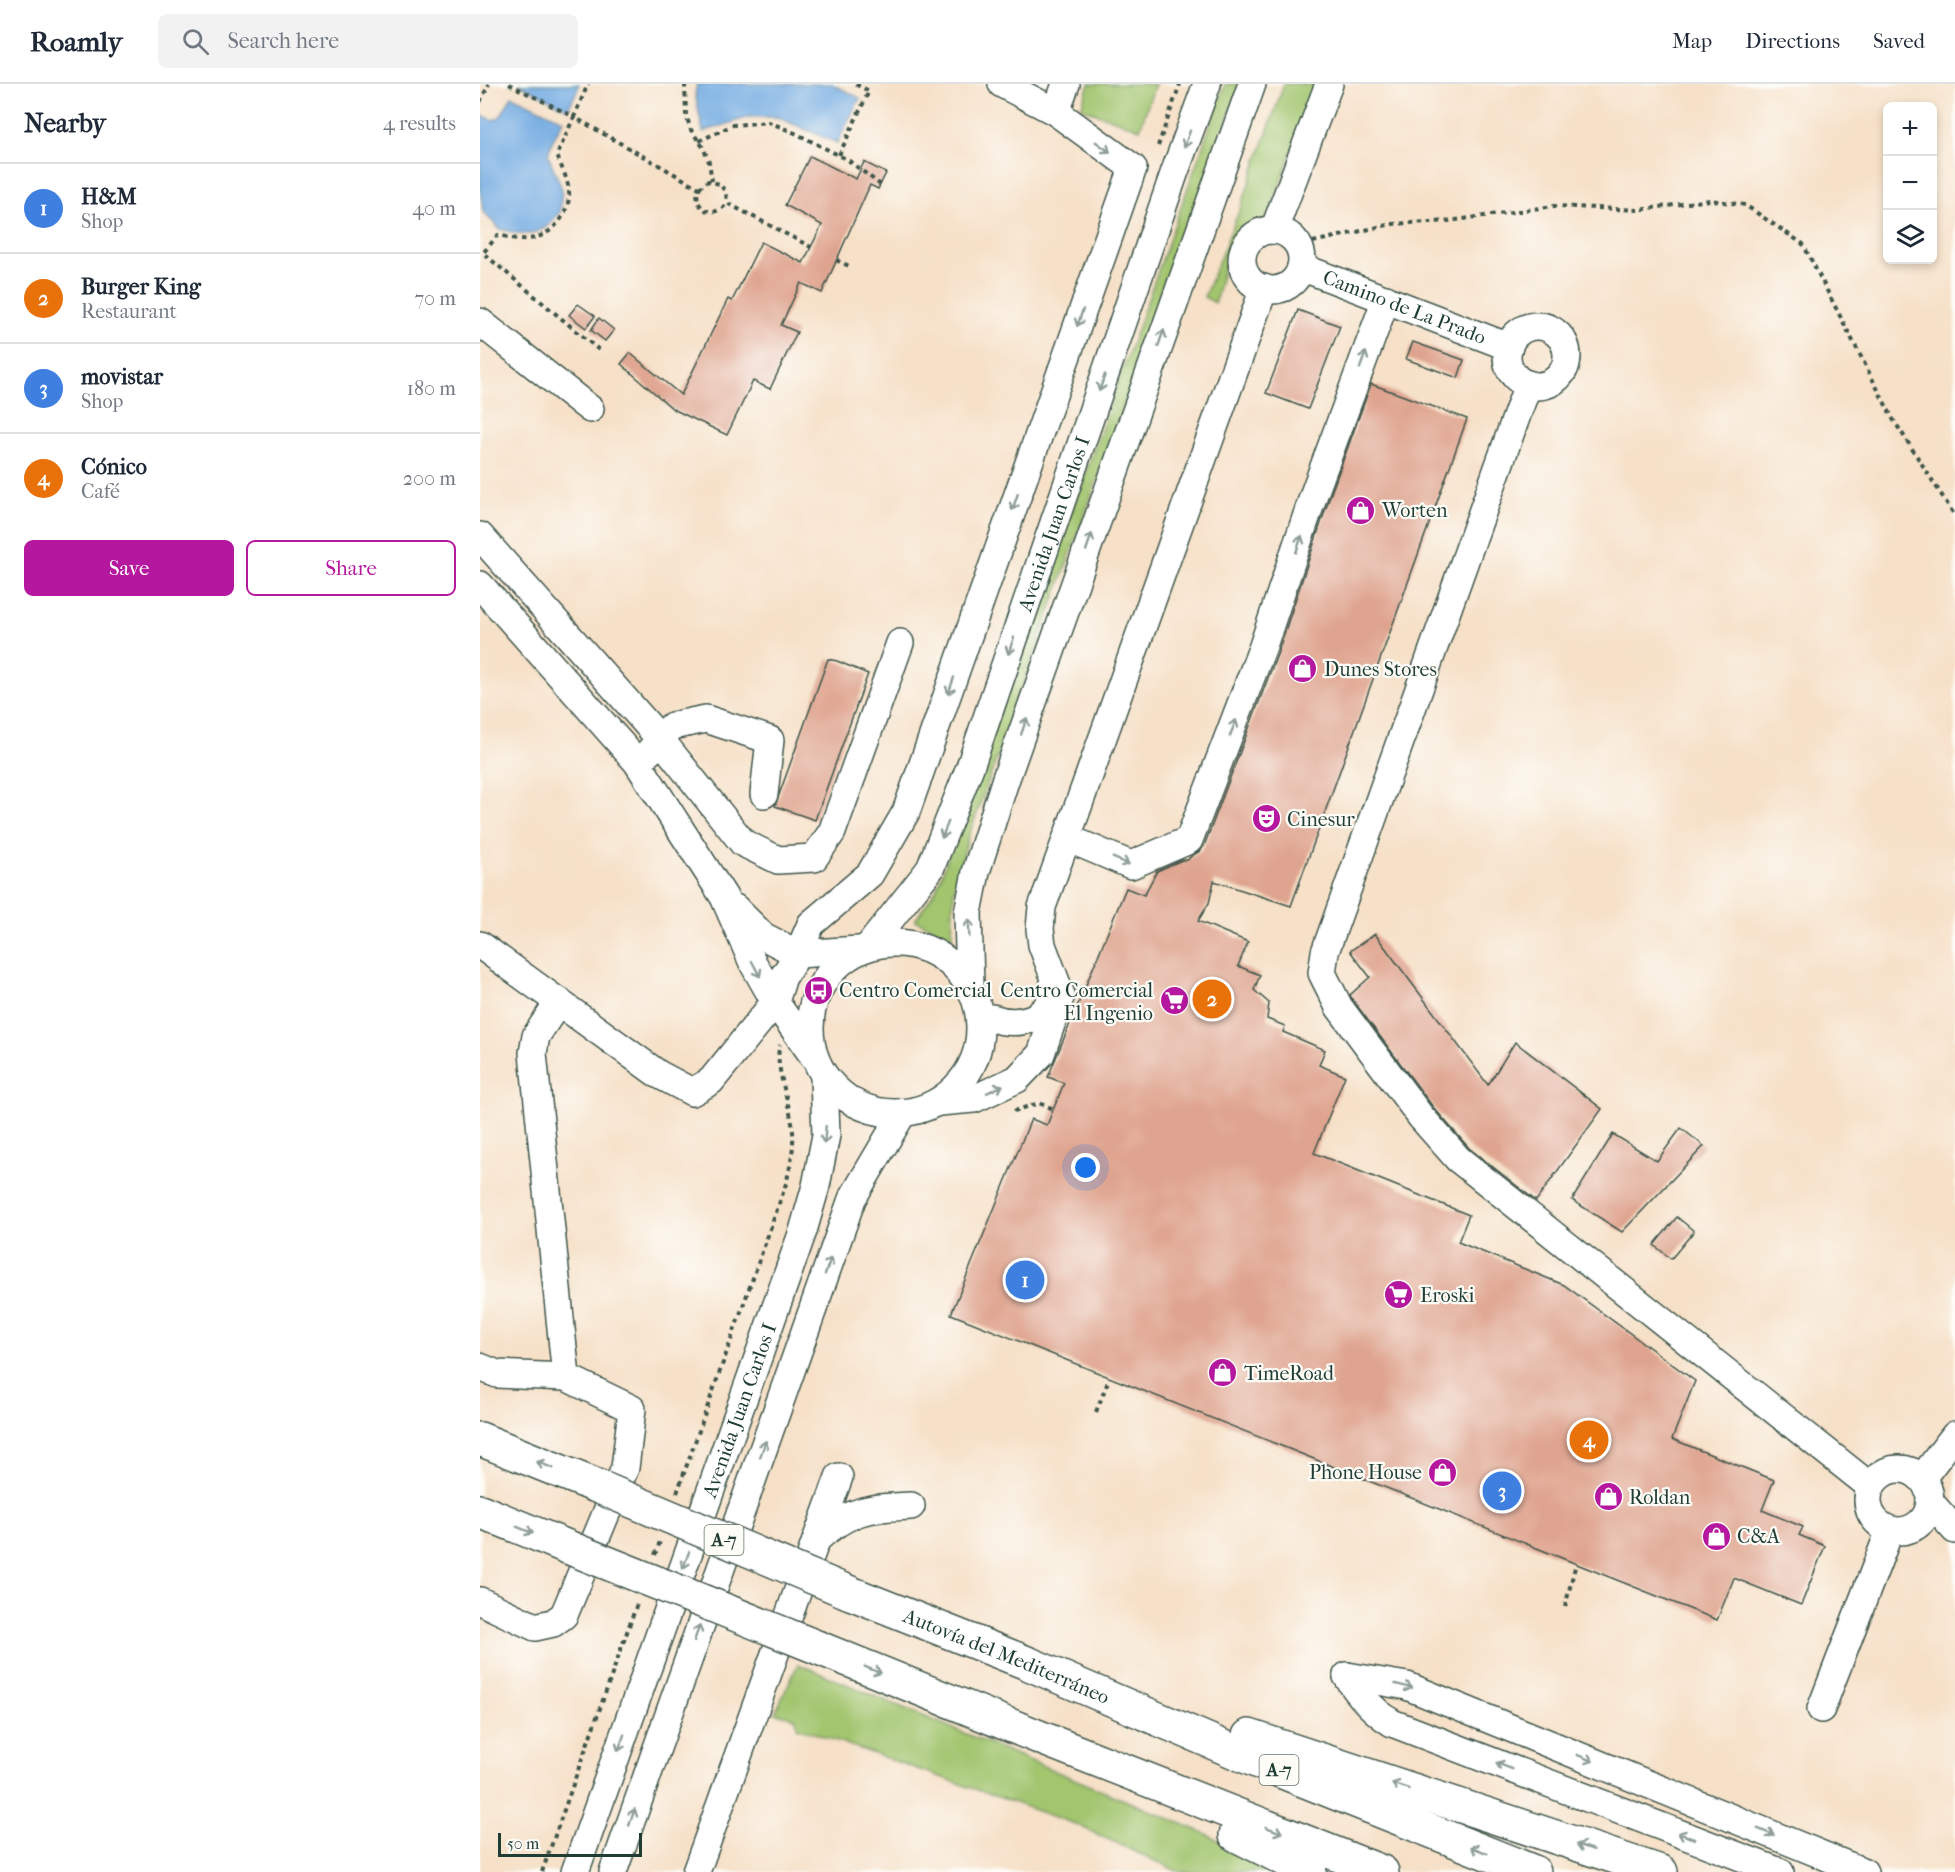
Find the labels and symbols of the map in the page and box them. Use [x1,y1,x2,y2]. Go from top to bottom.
one-way arrow [1180,129,1191,148]
one-way arrow [1095,141,1111,153]
street label: Camino de La Prado [1320,265,1489,349]
one-way arrow [1073,308,1084,327]
one-way arrow [1157,329,1168,348]
one-way arrow [1359,351,1370,370]
one-way arrow [1096,373,1107,392]
street label: Avenida Juan Carlos I [1013,433,1094,615]
one-way arrow [1009,492,1020,511]
shop icon: Worten [1345,494,1377,526]
place label: Worten [1381,499,1448,522]
one-way arrow [1085,533,1096,552]
one-way arrow [1294,535,1305,554]
one-way arrow [1005,637,1016,655]
shop icon: Dunes Stores [1287,653,1319,685]
place label: Dunes Stores [1324,658,1437,681]
one-way arrow [944,676,955,695]
one-way arrow [1020,717,1031,736]
one-way arrow [1228,719,1239,737]
theatre icon: Cinesur [1250,803,1282,835]
place label: Cinesur [1287,808,1355,831]
one-way arrow [939,820,950,839]
one-way arrow [1111,856,1130,867]
one-way arrow [963,918,975,938]
one-way arrow [751,960,762,978]
bus stop icon: Centro Comercial [802,974,834,1006]
pin: 2 [1192,976,1232,1022]
place label: Centro Comercial [839,979,992,1002]
place label: Centro Comercial El Ingenio [1000,979,1153,1025]
supermarket icon: Centro Comercial El Ingenio [1158,985,1190,1017]
one-way arrow [986,1083,1004,1095]
one-way arrow [819,1125,830,1145]
your location [1071,1153,1100,1182]
one-way arrow [824,1257,835,1276]
pin: 1 [1006,1258,1044,1302]
supermarket icon: Eroski [1383,1279,1415,1311]
place label: Eroski [1420,1284,1474,1307]
street label: Avenida Juan Carlos I [697,1320,781,1502]
shop icon: TimeRoad [1207,1357,1239,1389]
place label: TimeRoad [1244,1362,1335,1385]
pin: 4 [1570,1418,1608,1462]
one-way arrow [758,1440,769,1459]
shop icon: Phone House [1427,1456,1459,1488]
one-way arrow [536,1459,555,1470]
place label: Phone House [1309,1461,1422,1484]
pin: 3 [1482,1468,1522,1514]
shop icon: Roldan [1592,1481,1624,1513]
place label: Roldan [1629,1486,1691,1509]
shop icon: C&A [1700,1520,1732,1552]
one-way arrow [515,1525,534,1536]
road number: A-7 [704,1525,744,1555]
place label: C&A [1737,1525,1781,1548]
one-way arrow [680,1550,691,1568]
street label: Autovía del Mediterráneo [899,1603,1113,1708]
one-way arrow [693,1624,704,1643]
one-way arrow [863,1665,882,1676]
one-way arrow [1394,1681,1413,1693]
one-way arrow [614,1733,625,1752]
one-way arrow [1575,1753,1594,1764]
road number: A-7 [1260,1755,1298,1785]
one-way arrow [1495,1759,1514,1770]
one-way arrow [1391,1780,1410,1791]
one-way arrow [628,1808,639,1827]
one-way arrow [1265,1825,1283,1836]
one-way arrow [1756,1827,1774,1838]
scale bar [498,1830,642,1858]
one-way arrow [1677,1830,1696,1841]
one-way arrow [1576,1841,1595,1852]
one-way arrow [1471,1844,1489,1855]

